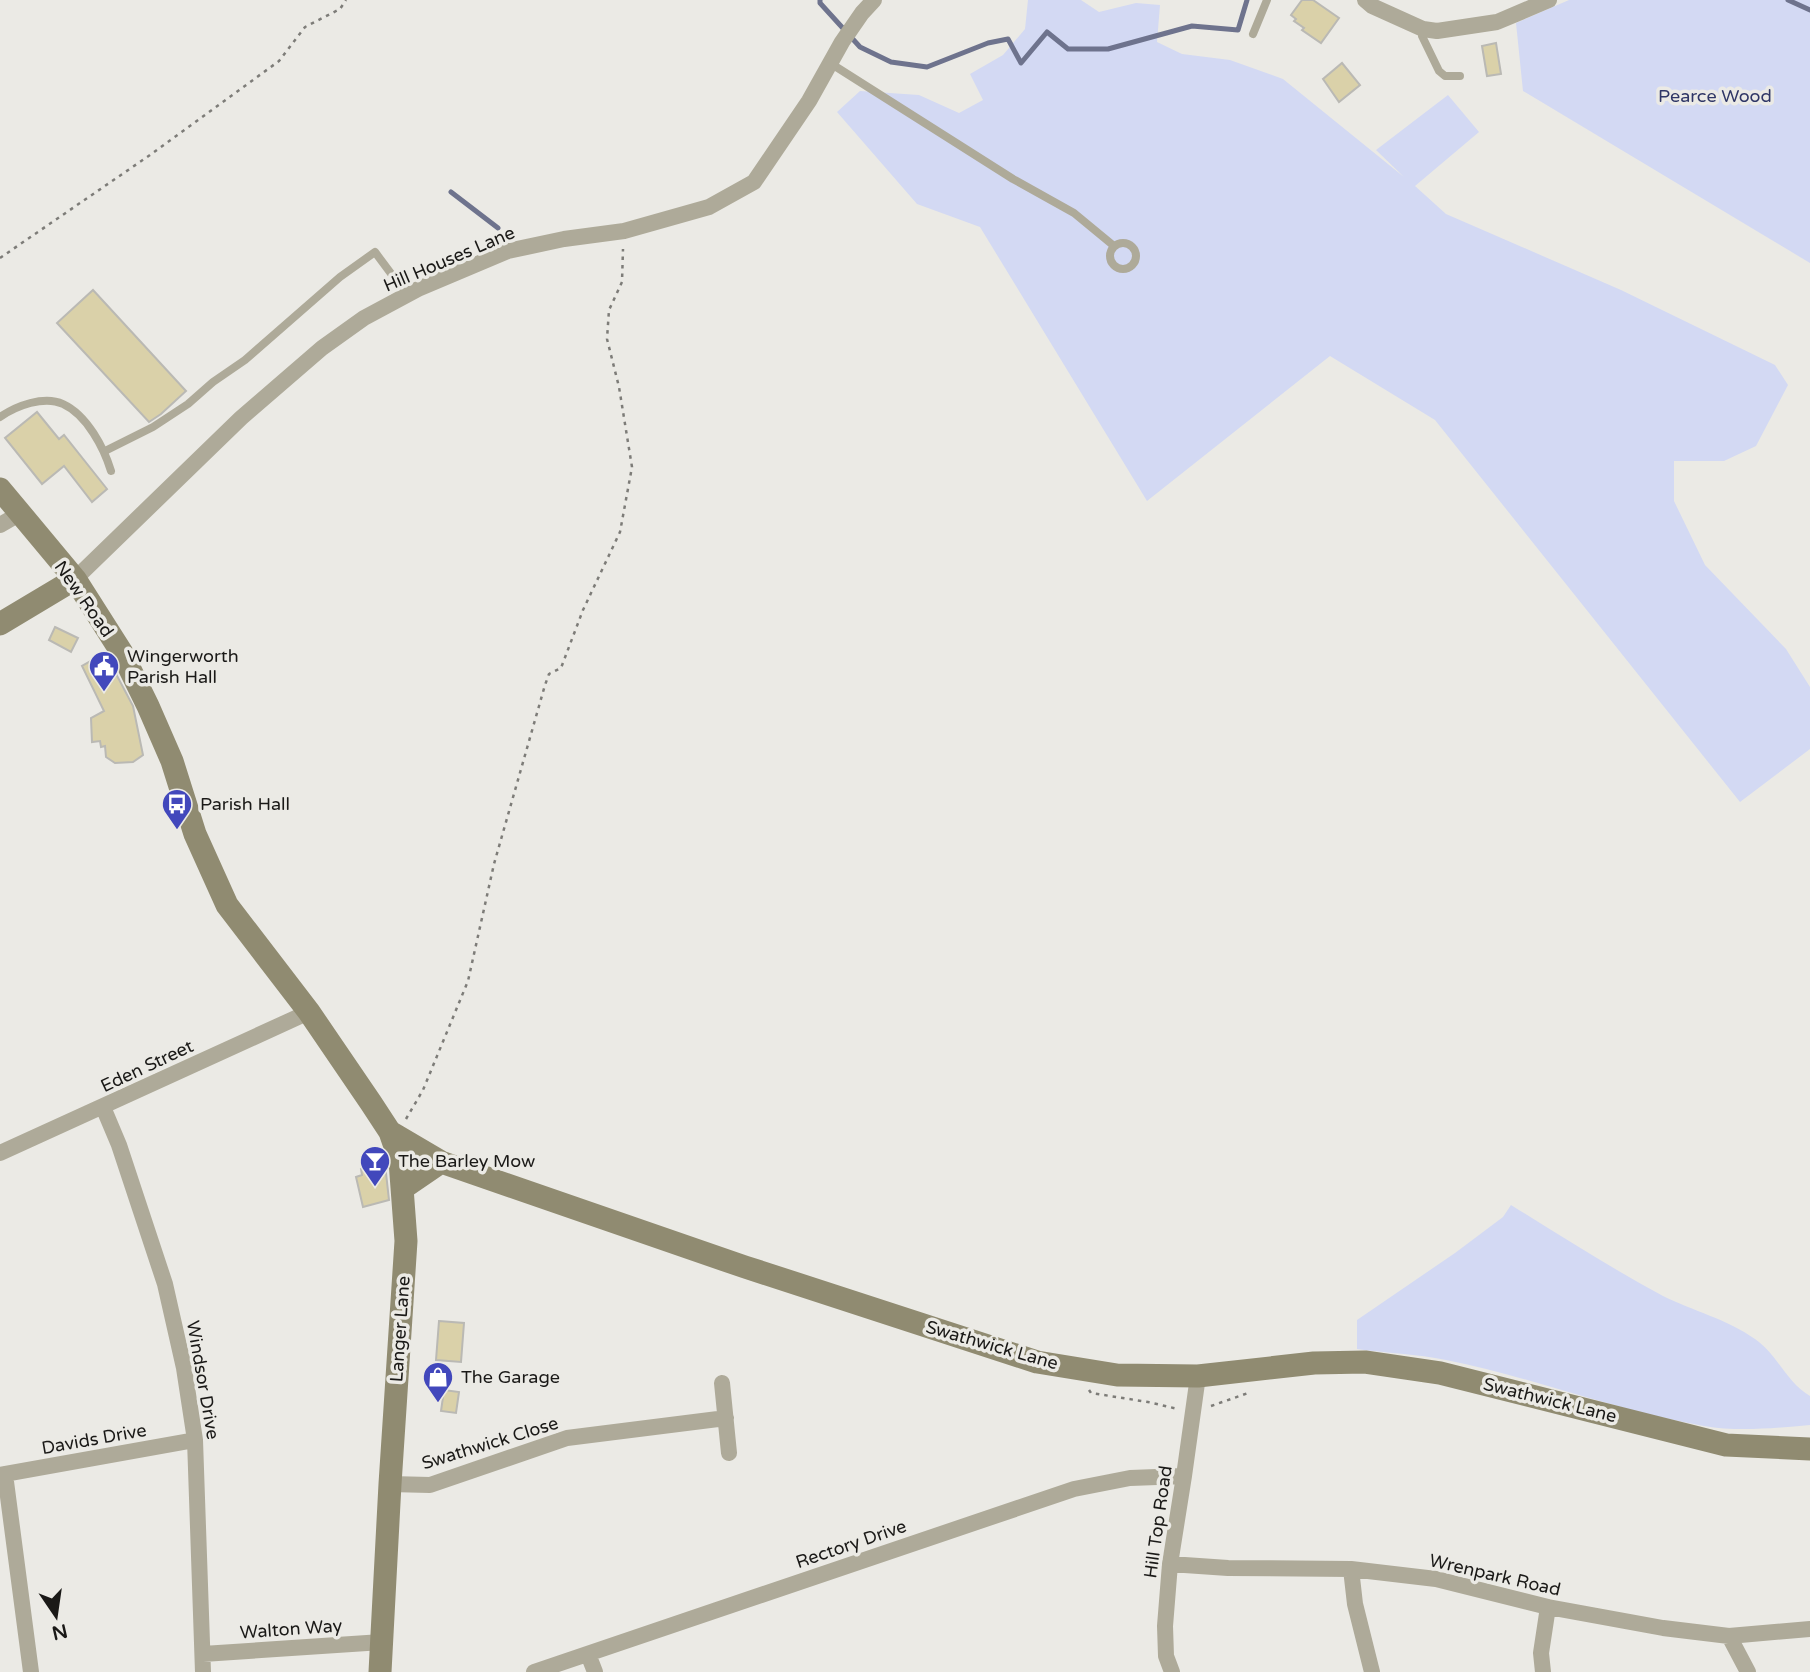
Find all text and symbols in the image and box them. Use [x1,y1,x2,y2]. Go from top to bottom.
park label: Pearce Wood [1658,85,1772,107]
street label: Hill Houses Lane [380,221,518,297]
street label: New Road [50,556,118,642]
place label: Wingerworth Parish Hall [127,645,239,688]
public building icon: Wingerworth Parish Hall [87,649,121,693]
bus stop icon: Parish Hall [160,787,194,831]
place label: Parish Hall [200,793,290,815]
street label: Eden Street [97,1035,197,1097]
bar icon: The Barley Mow [358,1144,392,1188]
place label: The Barley Mow [398,1150,535,1172]
street label: Langer Lane [385,1275,415,1383]
street label: Swathwick Lane [923,1316,1061,1374]
street label: Windsor Drive [182,1319,224,1441]
shop icon: The Garage [421,1360,455,1404]
place label: The Garage [461,1366,560,1388]
street label: Swathwick Lane [1481,1373,1619,1427]
street label: Swathwick Close [419,1412,561,1474]
street label: Davids Drive [40,1419,148,1459]
street label: Hill Top Road [1139,1464,1177,1580]
street label: Rectory Drive [793,1515,909,1573]
street label: Wrenpark Road [1427,1549,1563,1601]
north arrow [21,1581,91,1651]
street label: Walton Way [239,1614,343,1644]
text: N [50,1619,70,1644]

